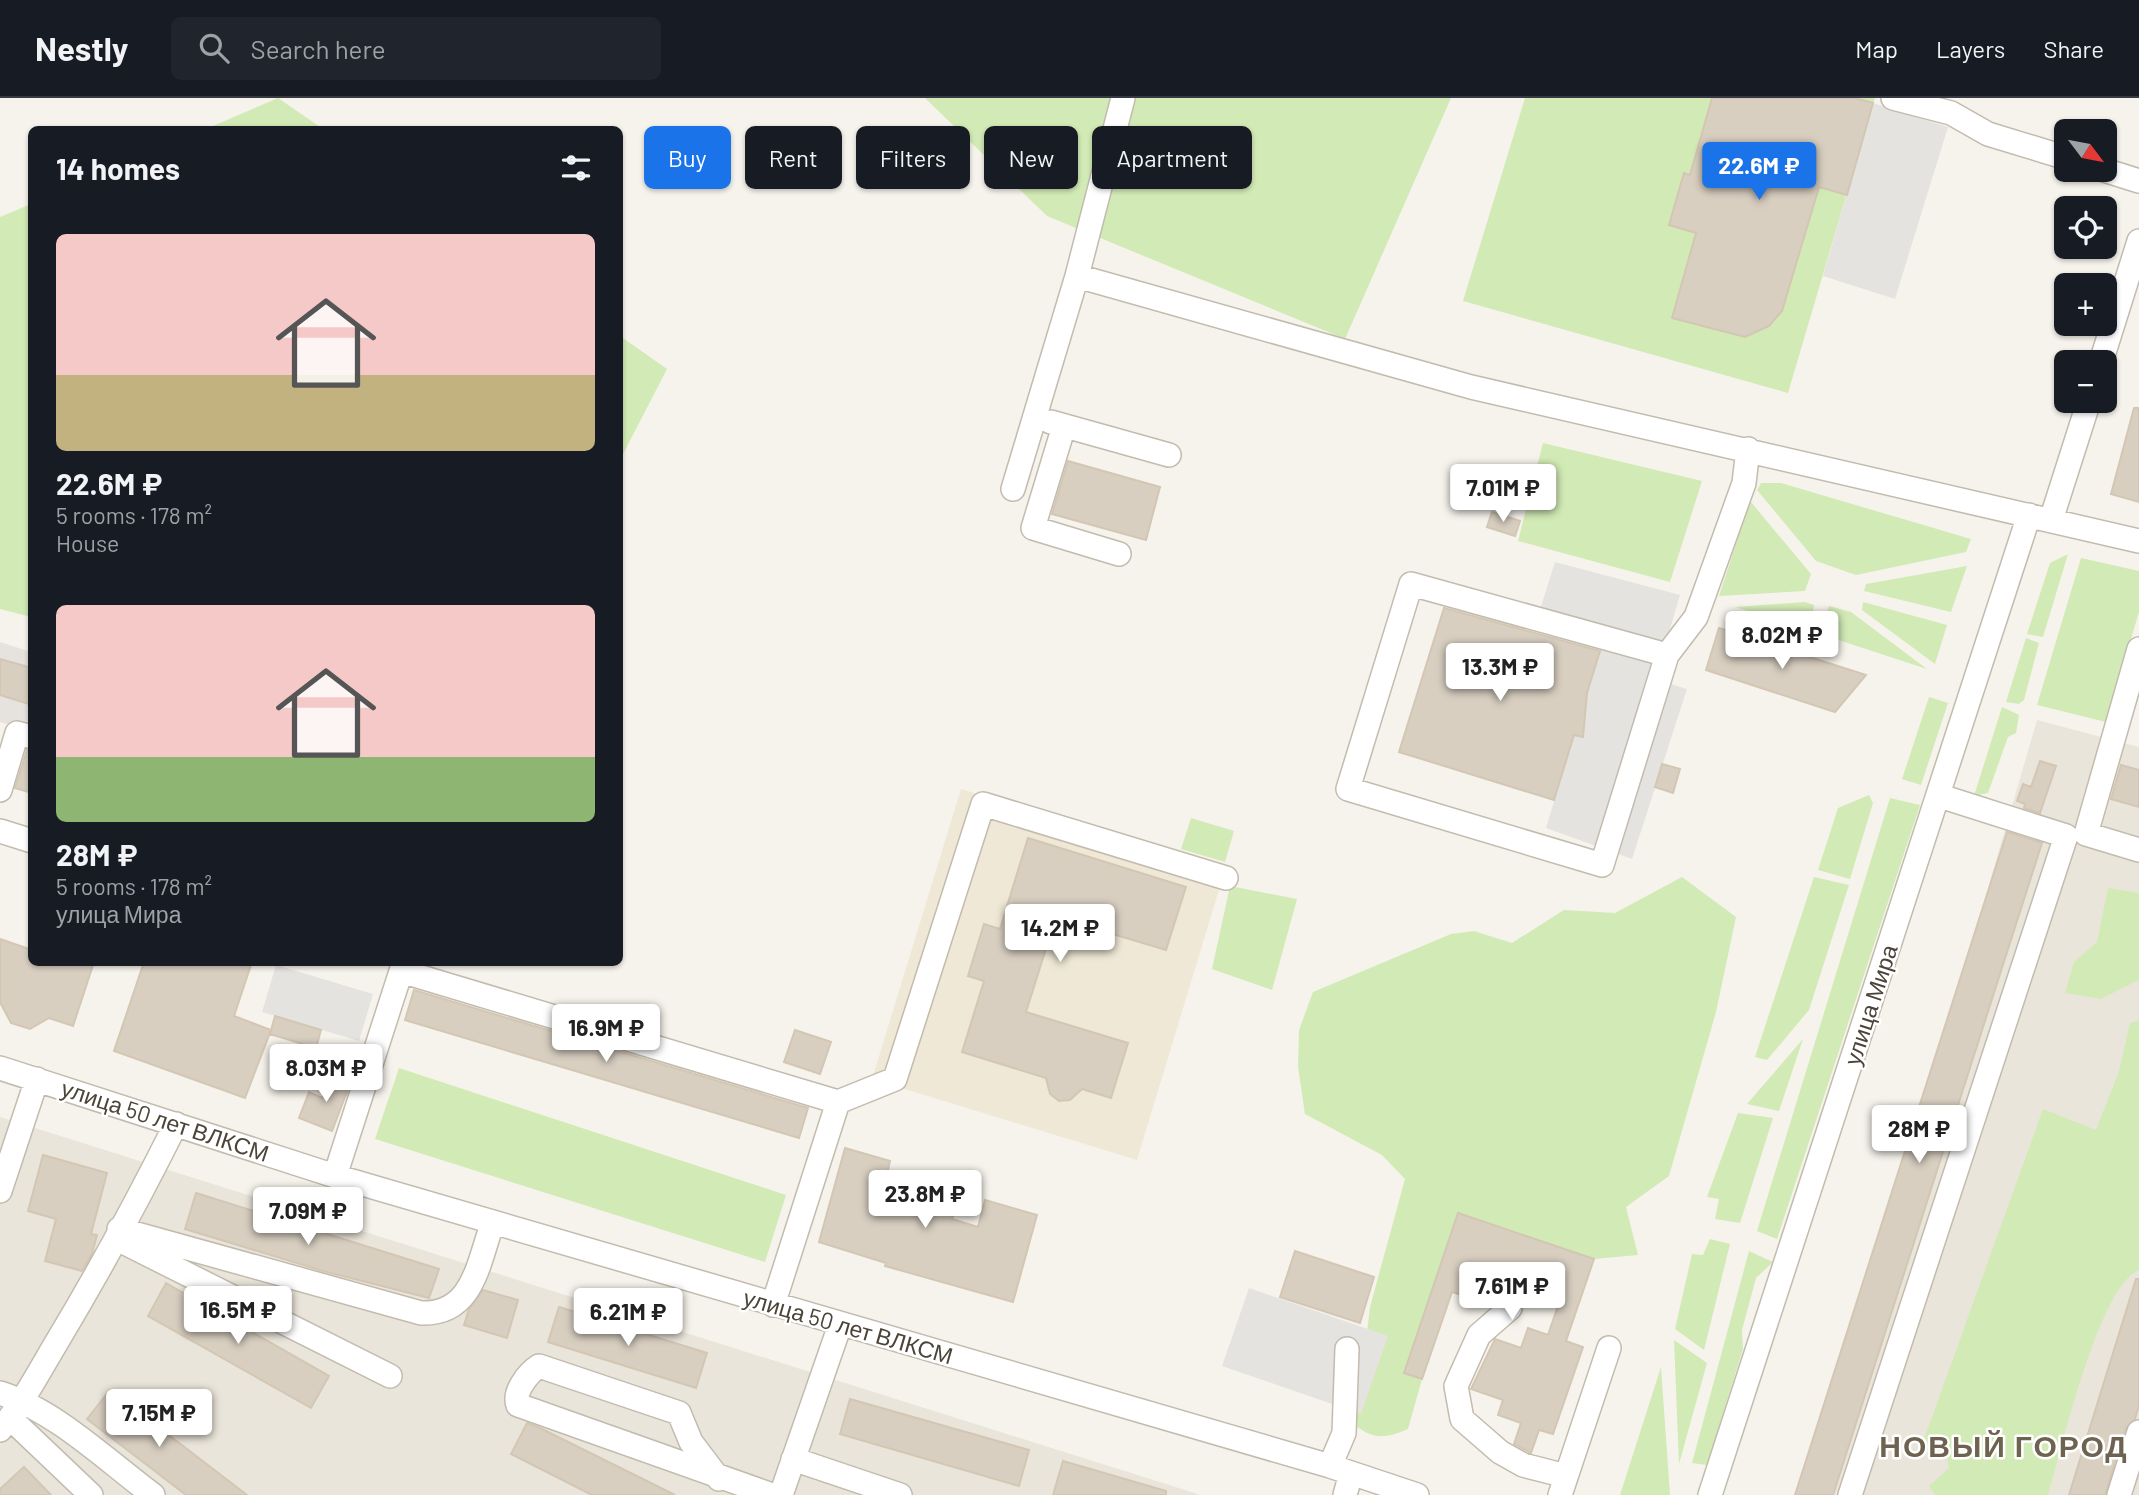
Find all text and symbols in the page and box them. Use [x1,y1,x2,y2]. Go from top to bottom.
search box [171,17,661,80]
text: Nestly [35,28,129,68]
icon: search [195,29,233,67]
text: Search here [251,33,386,64]
text: Map [1855,34,1898,63]
text: Layers [1936,34,2005,63]
text: Share [2043,34,2104,63]
north arrow [2054,119,2118,182]
map controls [2054,119,2117,413]
chip: Buy [644,126,731,189]
chip: Rent [745,126,842,189]
chip: Filters [856,126,970,189]
chip: New [984,126,1078,189]
chip: Apartment [1092,126,1252,189]
pin: 22.6M ₽ [1694,142,1824,202]
icon: filters [557,149,595,187]
text: 14 homes [56,150,180,186]
text: 22.6M ₽ [1718,151,1800,179]
button: locate [2054,196,2117,259]
button: + [2054,273,2117,336]
icon: home [263,280,389,406]
button: − [2054,350,2117,413]
pin: 7.01M ₽ [1438,464,1568,524]
text: 22.6M ₽ [56,465,162,501]
text: 7.01M ₽ [1466,473,1540,501]
text: 5 rooms · 178 m² [56,501,212,529]
text: House [56,529,119,557]
pin: 8.02M ₽ [1717,612,1847,671]
text: 8.02M ₽ [1741,620,1823,648]
pin: 13.3M ₽ [1435,644,1565,703]
icon: home [263,650,389,776]
text: 13.3M ₽ [1462,652,1538,680]
text: 28M ₽ [56,836,138,872]
text: 5 rooms · 178 m² [56,872,212,900]
text: улица Мира [56,900,181,928]
pin: 14.2M ₽ [995,904,1125,964]
text: 14.2M ₽ [1021,913,1099,941]
street label: улица Мира [1837,941,1903,1069]
pin: 16.9M ₽ [541,1004,671,1064]
text: 16.9M ₽ [568,1013,644,1041]
pin: 8.03M ₽ [261,1044,391,1104]
text: 8.03M ₽ [286,1053,366,1081]
street label: улица 50 лет ВЛКСМ [58,1073,273,1167]
pin: 28M ₽ [1870,1105,1968,1165]
text: 28M ₽ [1888,1114,1950,1142]
pin: 23.8M ₽ [860,1170,990,1230]
text: 23.8M ₽ [885,1179,965,1207]
pin: 7.09M ₽ [243,1188,373,1247]
text: 7.09M ₽ [269,1196,347,1224]
pin: 7.61M ₽ [1447,1262,1577,1322]
text: 7.61M ₽ [1475,1271,1549,1299]
street label: улица 50 лет ВЛКСМ [740,1283,956,1369]
pin: 16.5M ₽ [173,1286,303,1346]
pin: 6.21M ₽ [563,1288,693,1348]
text: 16.5M ₽ [200,1295,276,1323]
text: 6.21M ₽ [590,1297,666,1325]
pin: 7.15M ₽ [94,1390,224,1449]
text: 7.15M ₽ [122,1398,196,1426]
district label: НОВЫЙ ГОРОД [1879,1427,2129,1463]

